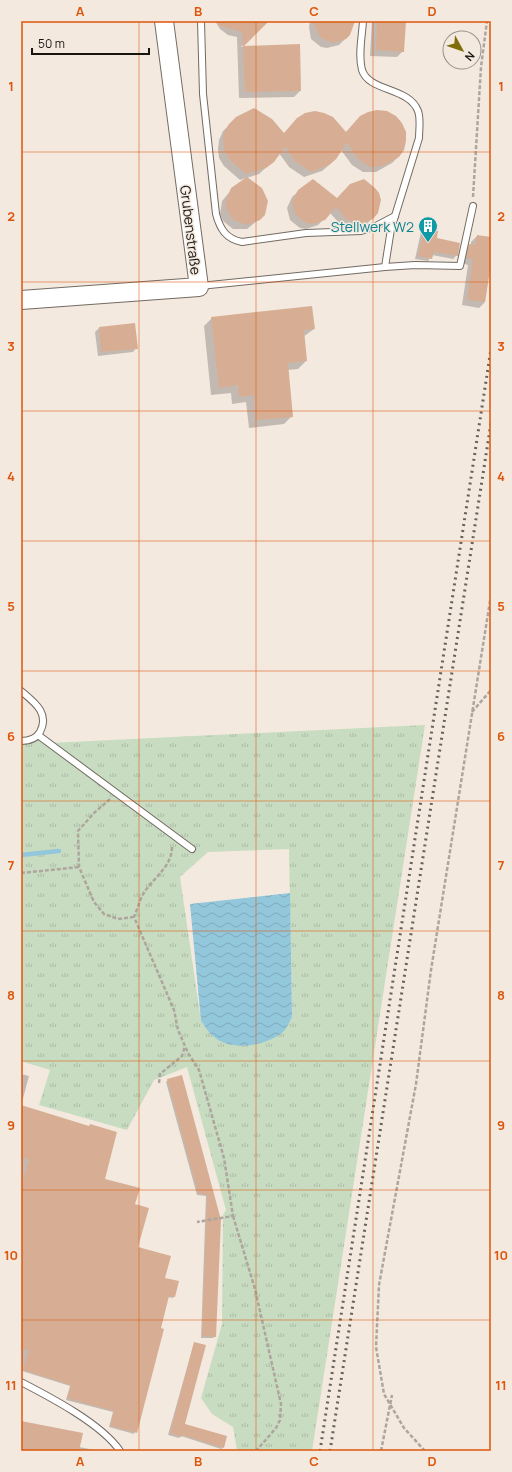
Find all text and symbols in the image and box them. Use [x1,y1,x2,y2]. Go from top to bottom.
text: A [76,2,85,20]
text: B [194,2,202,20]
text: C [309,2,319,20]
text: D [427,2,437,20]
scale bar [32,30,149,56]
north arrow [442,30,482,70]
text: 50 m [38,35,65,52]
text: N [462,49,478,65]
text: 1 [8,77,14,95]
text: 1 [498,77,504,95]
street label: Grubenstraße [176,184,206,276]
text: 2 [7,207,15,225]
text: 2 [497,207,505,225]
building icon: Stellwerk W2 [417,215,439,243]
place label: Stellwerk W2 [331,217,414,236]
text: 3 [7,337,15,355]
text: 3 [497,337,505,355]
text: 4 [7,467,15,485]
text: 4 [497,467,505,485]
text: 5 [7,597,15,615]
text: 5 [497,597,505,615]
text: 6 [7,727,15,745]
text: 6 [497,727,505,745]
text: 7 [8,856,15,874]
text: 7 [498,856,505,874]
text: 8 [7,986,15,1004]
text: 8 [497,986,505,1004]
text: 9 [7,1116,15,1134]
text: 9 [497,1116,505,1134]
text: 10 [4,1246,18,1264]
text: 10 [494,1246,508,1264]
text: 11 [5,1376,17,1394]
text: 11 [495,1376,507,1394]
text: A [76,1452,85,1470]
text: B [194,1452,202,1470]
text: C [309,1452,319,1470]
text: D [427,1452,437,1470]

